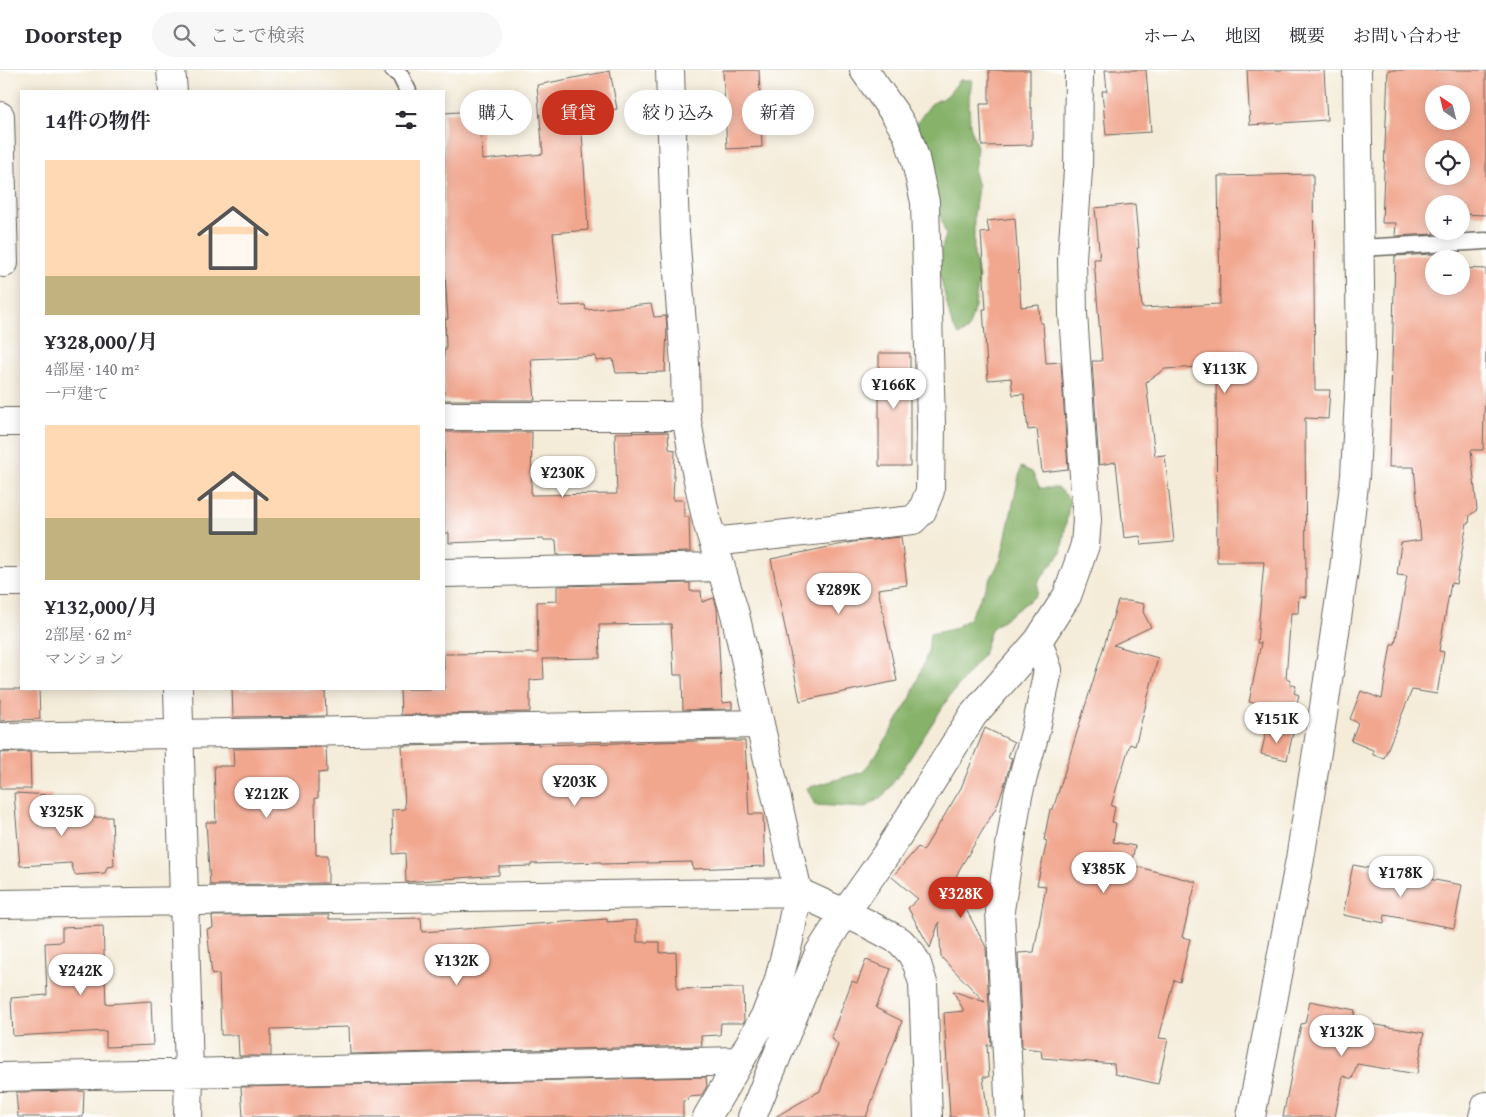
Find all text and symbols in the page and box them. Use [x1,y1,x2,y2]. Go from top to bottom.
search box [152,12,502,57]
text: Doorstep [25,17,122,52]
icon: search [170,21,198,49]
text: ここで検索 [210,21,305,49]
text: ホーム [1143,22,1197,49]
text: 地図 [1225,22,1261,49]
text: 概要 [1289,22,1325,49]
text: お問い合わせ [1353,22,1461,49]
north arrow [1425,85,1470,130]
map controls [1425,85,1470,295]
chip: 購入 [460,90,532,135]
chip: 賃貸 [542,90,614,135]
chip: 絞り込み [624,90,732,135]
chip: 新着 [742,90,814,135]
text: 14件の物件 [45,105,151,136]
icon: filters [392,106,420,134]
button: locate [1425,140,1470,185]
icon: home [188,193,278,283]
button: + [1425,195,1470,240]
button: − [1425,250,1470,295]
text: ¥328,000/月 [45,326,158,357]
pin: ¥113K [1190,352,1260,394]
text: ¥113K [1203,356,1247,380]
text: 4部屋 · 140 m² [45,357,140,381]
pin: ¥166K [859,368,929,410]
text: ¥166K [872,372,916,396]
text: 一戸建て [45,381,109,405]
pin: ¥230K [528,456,598,498]
icon: home [188,458,278,548]
text: ¥230K [541,460,585,484]
pin: ¥289K [804,572,874,615]
text: ¥289K [817,577,861,601]
text: ¥132,000/月 [45,591,158,622]
text: 2部屋 · 62 m² [45,622,132,646]
text: マンション [45,646,124,670]
pin: ¥151K [1242,702,1312,744]
text: ¥151K [1255,706,1299,730]
pin: ¥203K [540,764,610,807]
text: ¥203K [553,769,597,793]
pin: ¥212K [232,776,302,819]
text: ¥212K [245,781,289,805]
pin: ¥325K [27,794,97,837]
text: ¥325K [40,799,84,823]
pin: ¥385K [1069,852,1139,894]
text: ¥385K [1082,856,1126,880]
pin: ¥178K [1366,856,1436,898]
text: ¥178K [1379,860,1423,884]
pin: ¥328K [926,876,996,919]
text: ¥328K [939,881,983,905]
pin: ¥132K [422,944,492,986]
text: ¥132K [435,948,479,972]
pin: ¥242K [46,954,116,996]
text: ¥242K [59,958,103,982]
pin: ¥132K [1307,1014,1377,1057]
text: ¥132K [1320,1019,1364,1043]

